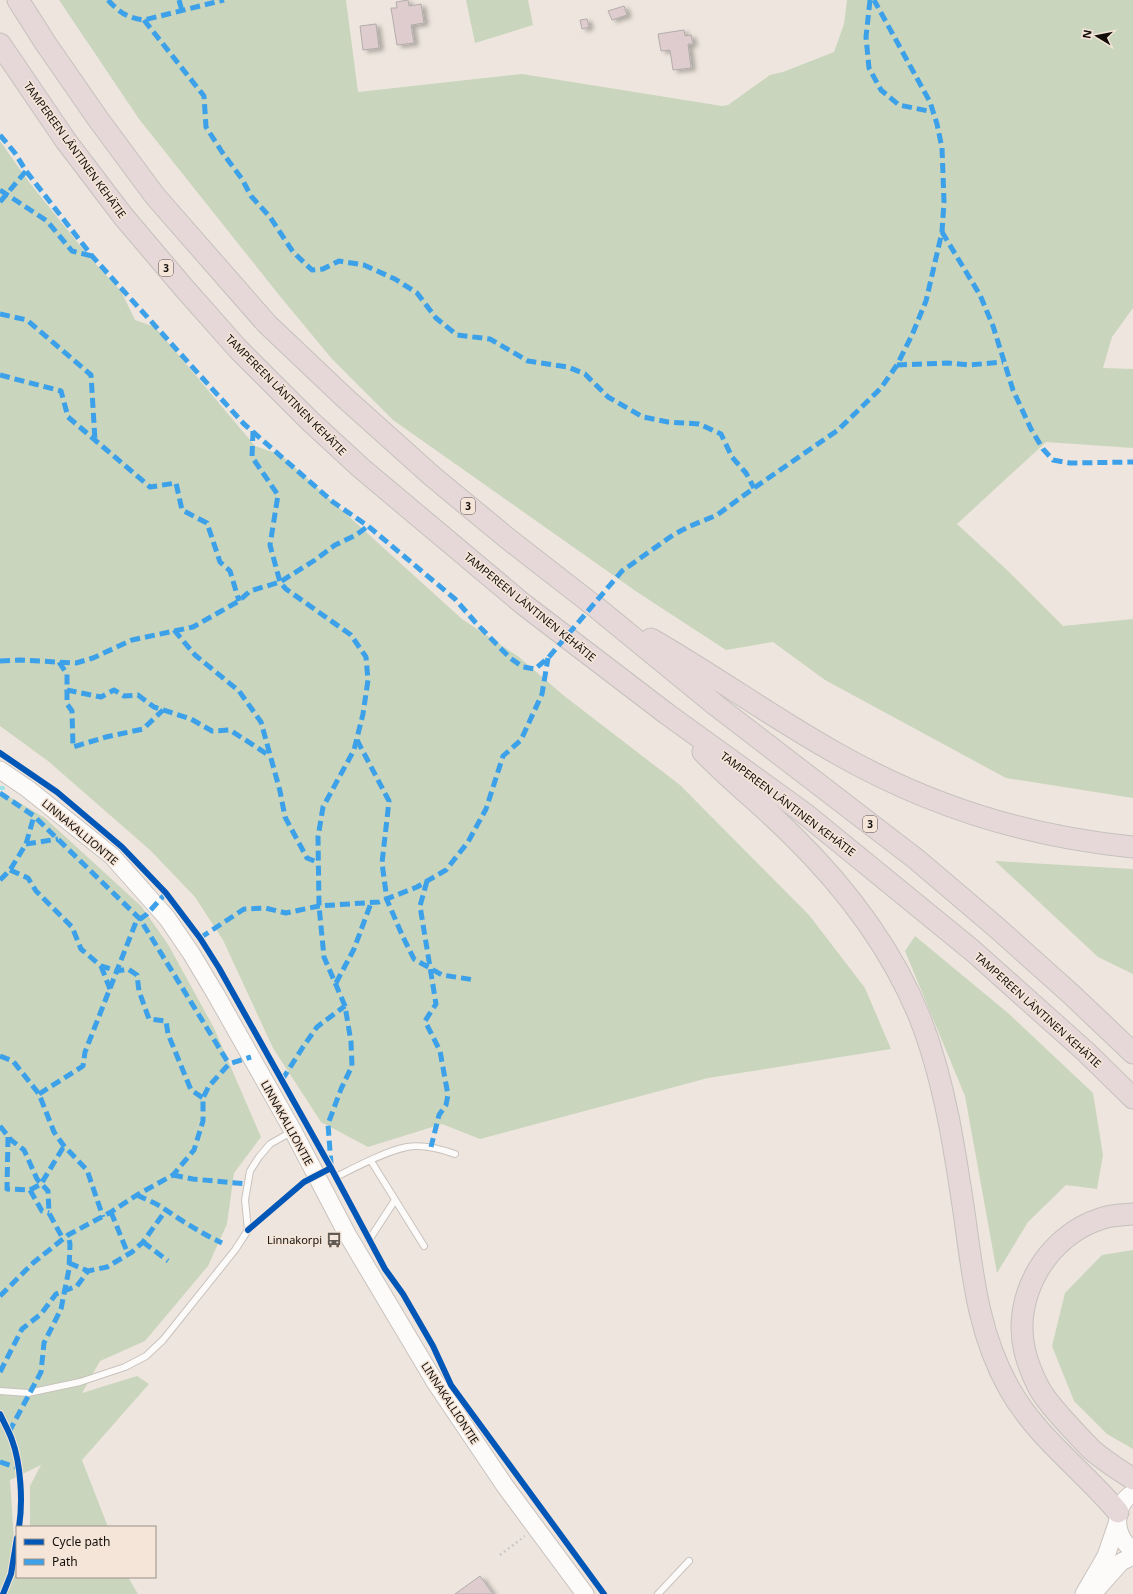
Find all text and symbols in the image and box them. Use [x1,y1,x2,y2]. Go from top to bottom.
north arrow [1077,16,1117,56]
text: N [1078,28,1095,40]
street label: TAMPEREEN LÄNTINEN KEHÄTIE [21,78,130,221]
road number: 3 [159,260,173,276]
street label: TAMPEREEN LÄNTINEN KEHÄTIE [223,331,350,458]
road number: 3 [461,498,475,514]
street label: TAMPEREEN LÄNTINEN KEHÄTIE [461,549,599,664]
street label: TAMPEREEN LÄNTINEN KEHÄTIE [718,748,859,859]
street label: LINNAKALLIONTIE [39,795,122,868]
road number: 3 [863,816,877,832]
street label: TAMPEREEN LÄNTINEN KEHÄTIE [972,949,1105,1071]
street label: LINNAKALLIONTIE [258,1077,317,1168]
bus stop icon: Linnakorpi [325,1231,343,1249]
place label: Linnakorpi [267,1232,322,1247]
street label: LINNAKALLIONTIE [418,1359,483,1447]
legend [16,1526,156,1578]
text: Cycle path [52,1533,110,1550]
text: Path [52,1553,78,1570]

